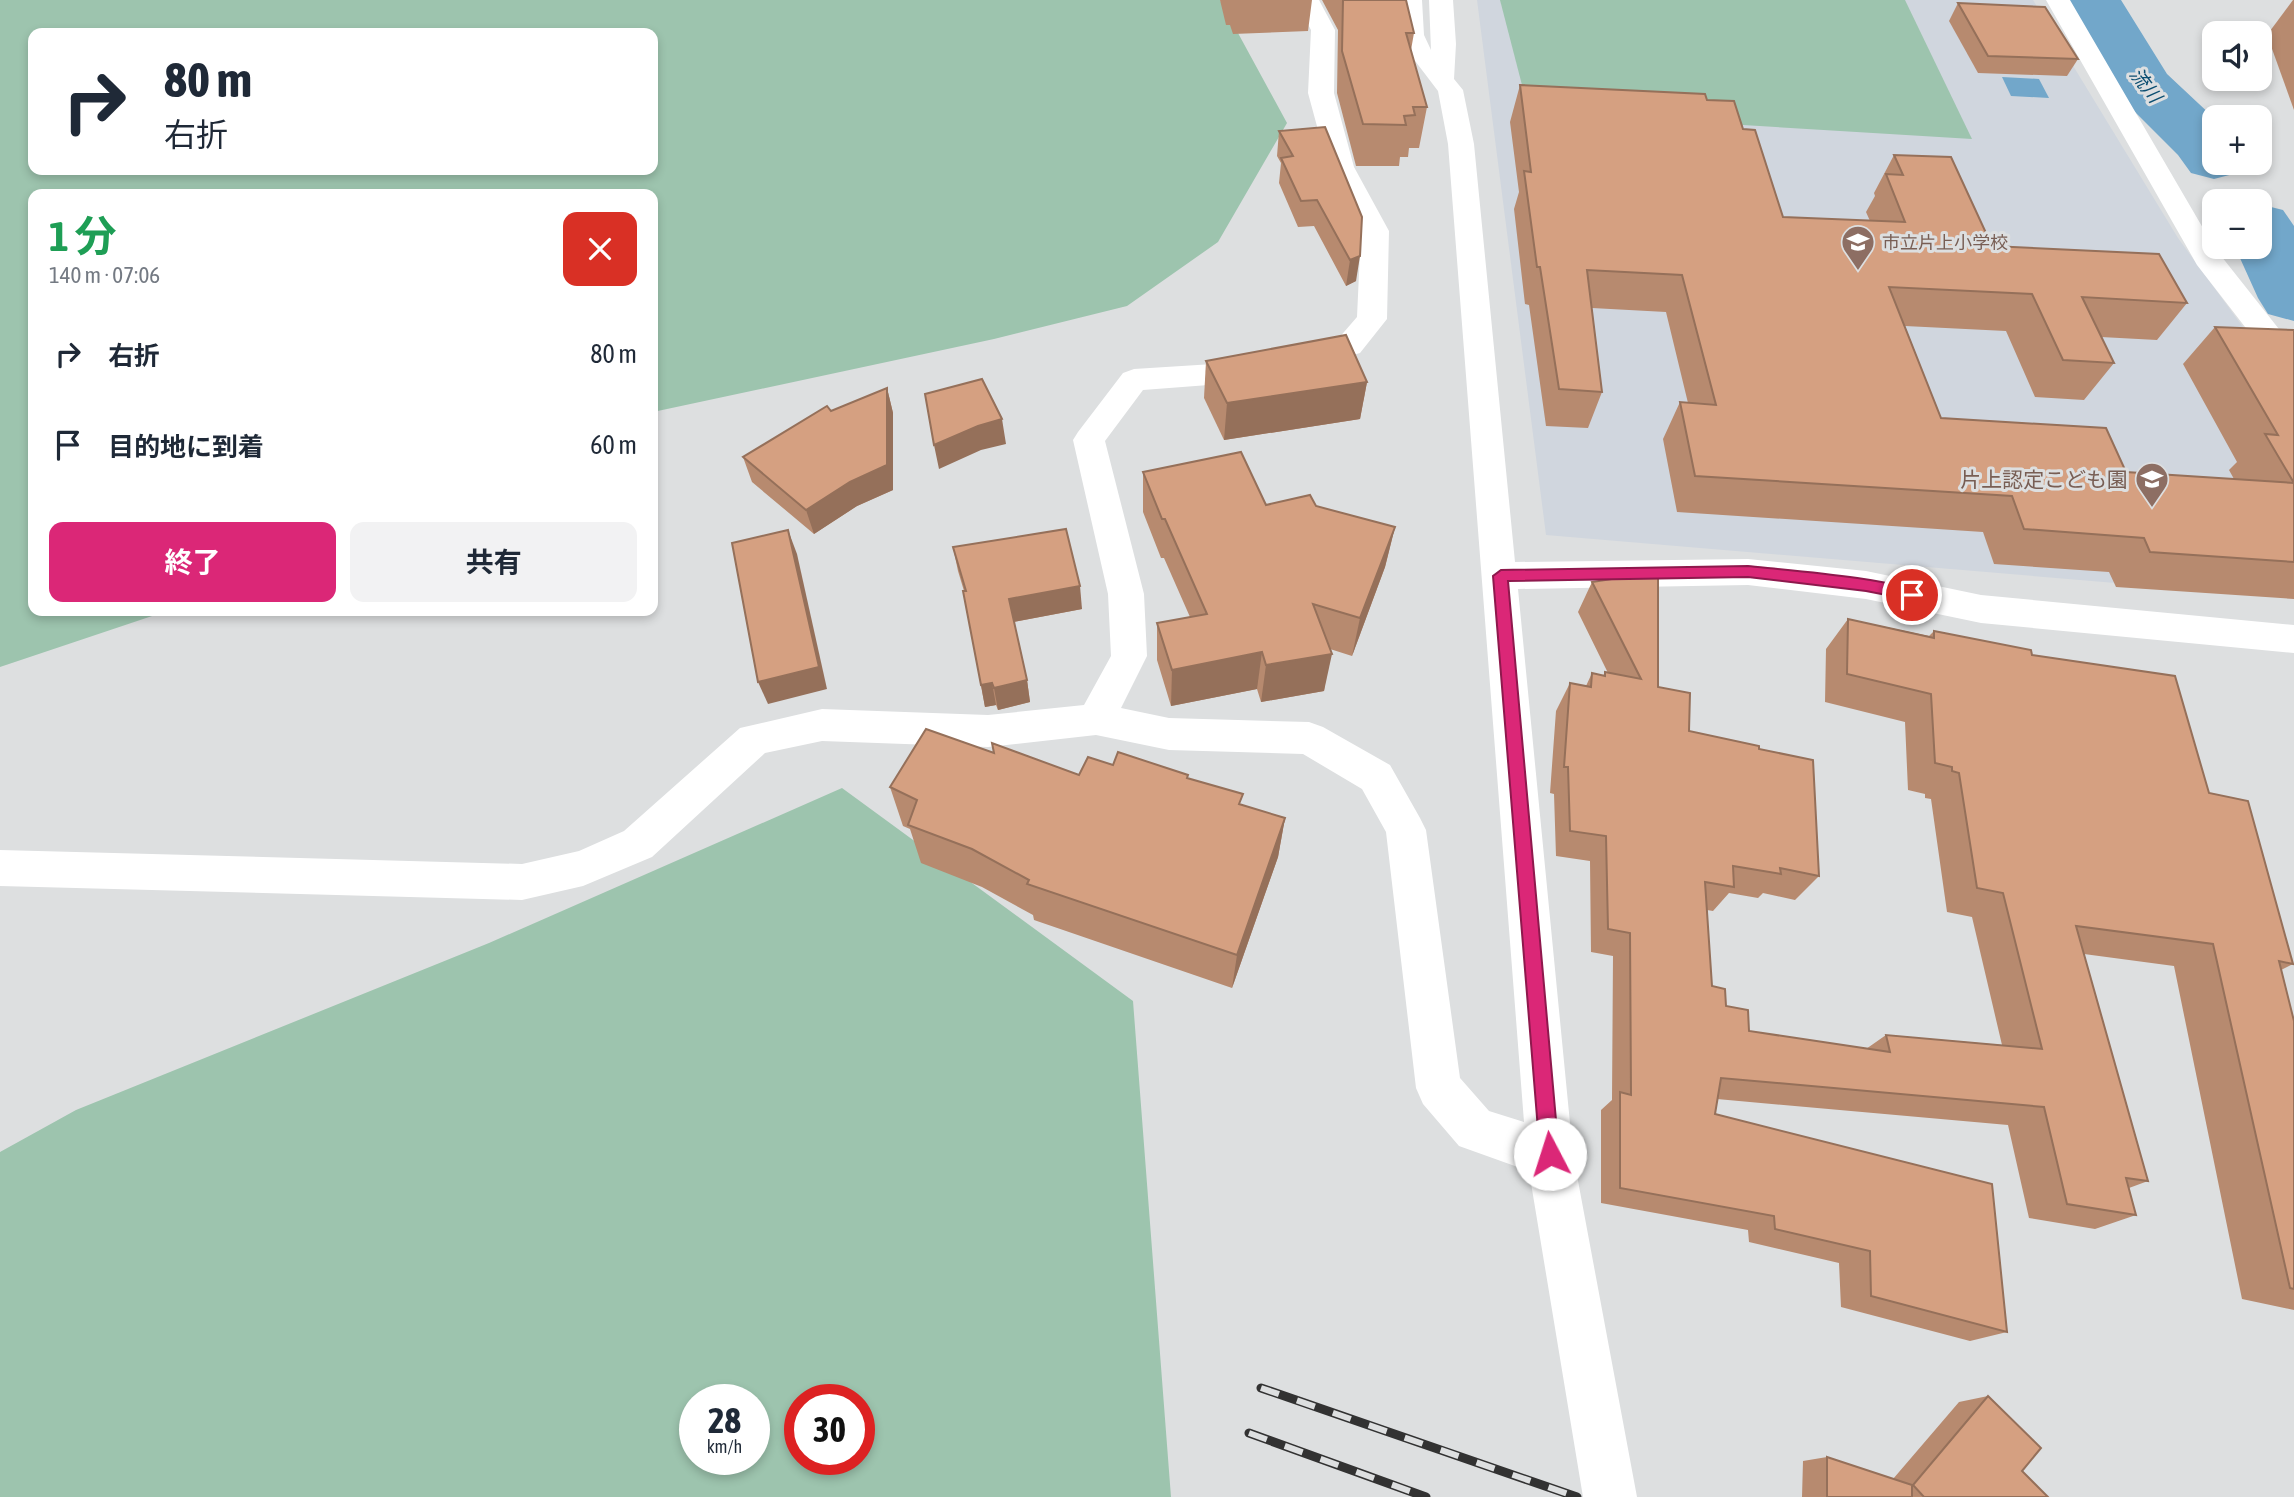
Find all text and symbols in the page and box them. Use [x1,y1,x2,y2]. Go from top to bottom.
map controls [2202,21,2272,259]
button: sound [2202,21,2272,91]
text: 80 m [164,51,252,107]
icon: right [49,56,140,147]
water label: 流川 [2126,63,2168,108]
button: + [2202,105,2272,175]
text: 右折 [164,116,228,153]
button: − [2202,189,2272,259]
text: 1 分 [49,212,117,260]
button: close [563,212,637,286]
school or university icon: 市立片上小学校 [1839,223,1877,272]
place label: 市立片上小学校 [1882,232,2008,253]
text: 140 m · 07:06 [49,262,160,288]
icon: right [49,335,87,373]
text: 80 m [590,339,637,369]
text: 右折 [108,341,160,371]
icon: arrive [49,426,87,464]
text: 60 m [590,430,637,460]
text: 目的地に到着 [108,432,264,462]
school or university icon: 片上認定こども園 [2133,460,2171,509]
place label: 片上認定こども園 [1960,467,2128,491]
button: 終了 [49,522,336,602]
button: 共有 [350,522,637,602]
pin [1882,565,1942,625]
icon: arrive [1893,576,1931,614]
position arrow [1513,1117,1587,1191]
speed limit sign: 30 [784,1384,875,1475]
text: 28 [708,1400,741,1440]
text: km/h [707,1436,742,1457]

